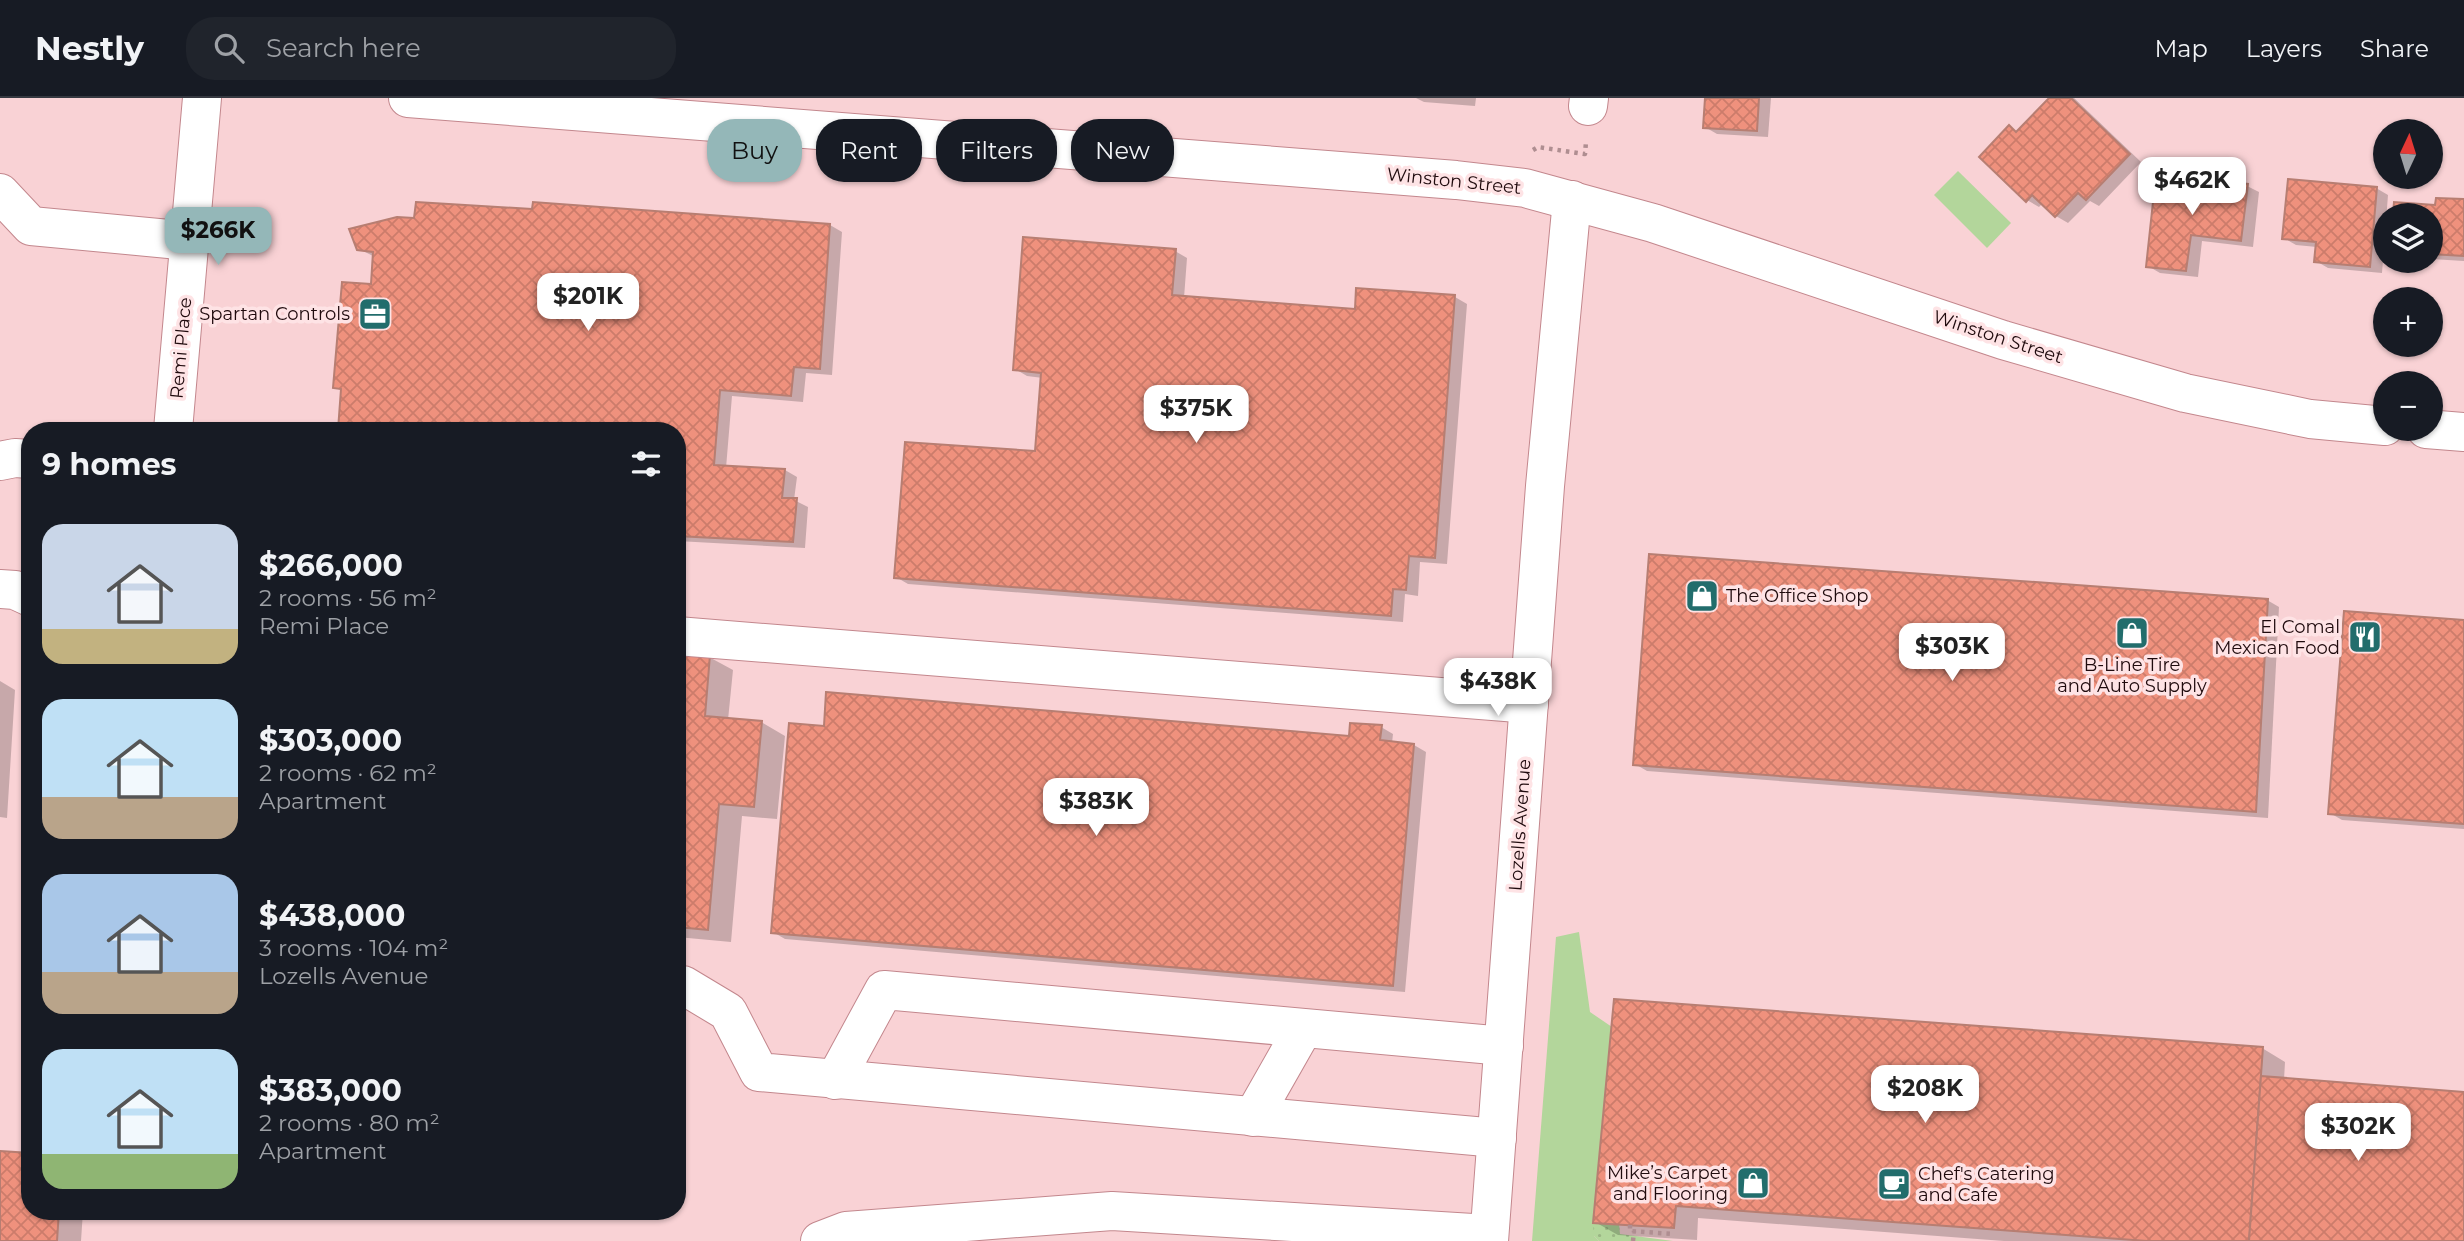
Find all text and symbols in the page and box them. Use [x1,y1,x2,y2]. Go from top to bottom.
search box [186,17,676,80]
text: Nestly [35,28,144,68]
icon: search [210,29,248,67]
text: Search here [266,32,421,64]
text: Map [2154,34,2208,63]
text: Layers [2246,34,2322,63]
text: Share [2360,34,2429,63]
chip: Buy [707,119,802,182]
chip: Rent [816,119,922,182]
chip: Filters [936,119,1057,182]
chip: New [1071,119,1174,182]
north arrow [2373,119,2443,189]
map controls [2373,119,2443,441]
pin: $462K [2143,158,2241,217]
street label: Winston Street [1386,163,1522,199]
text: $462K [2154,166,2230,194]
button: layers [2373,203,2443,273]
pin: $266K [169,208,267,267]
text: $266K [181,216,255,244]
pin: $201K [539,274,637,333]
text: $201K [553,282,623,310]
button: + [2373,287,2443,357]
office icon: Spartan Controls [356,295,394,333]
street label: Remi Place [166,296,196,400]
place label: Spartan Controls [199,303,350,325]
street label: Winston Street [1930,306,2066,368]
button: − [2373,371,2443,441]
pin: $375K [1147,386,1245,445]
text: $375K [1160,394,1232,422]
icon: filters [627,445,665,483]
text: 9 homes [42,446,177,483]
text: $266,000 [259,547,403,584]
icon: home [98,552,182,636]
shop icon: The Office Shop [1683,577,1721,615]
text: 2 rooms · 56 m² [259,584,437,612]
place label: The Office Shop [1726,585,1869,607]
text: Remi Place [259,612,389,640]
shop icon: B-Line Tire and Auto Supply [2113,614,2151,652]
place label: El Comal Mexican Food [2214,616,2340,659]
restaurant icon: El Comal Mexican Food [2346,618,2384,656]
pin: $303K [1903,624,2001,683]
text: $303K [1915,632,1989,660]
place label: B-Line Tire and Auto Supply [2057,654,2207,697]
pin: $438K [1449,658,1547,718]
text: $438K [1460,667,1536,695]
text: $303,000 [259,722,402,759]
icon: home [98,727,182,811]
street label: Lozells Avenue [1504,758,1536,892]
text: 2 rooms · 62 m² [259,759,437,787]
pin: $383K [1047,778,1145,838]
text: Apartment [259,787,387,815]
text: $383K [1059,787,1133,815]
text: $438,000 [259,897,405,934]
icon: home [98,902,182,986]
text: 3 rooms · 104 m² [259,934,448,962]
text: Lozells Avenue [259,962,428,990]
pin: $208K [1876,1066,1974,1125]
text: $383,000 [259,1072,402,1109]
text: $208K [1887,1074,1963,1102]
icon: home [98,1077,182,1161]
pin: $302K [2309,1104,2407,1163]
text: 2 rooms · 80 m² [259,1109,440,1137]
text: $302K [2321,1112,2395,1140]
text: Apartment [259,1137,387,1165]
place label: Mike’s Carpet and Flooring [1607,1162,1728,1205]
place label: Chef's Catering and Cafe [1918,1163,2055,1206]
shop icon: Mike’s Carpet and Flooring [1734,1164,1772,1202]
cafe icon: Chef's Catering and Cafe [1875,1165,1913,1203]

